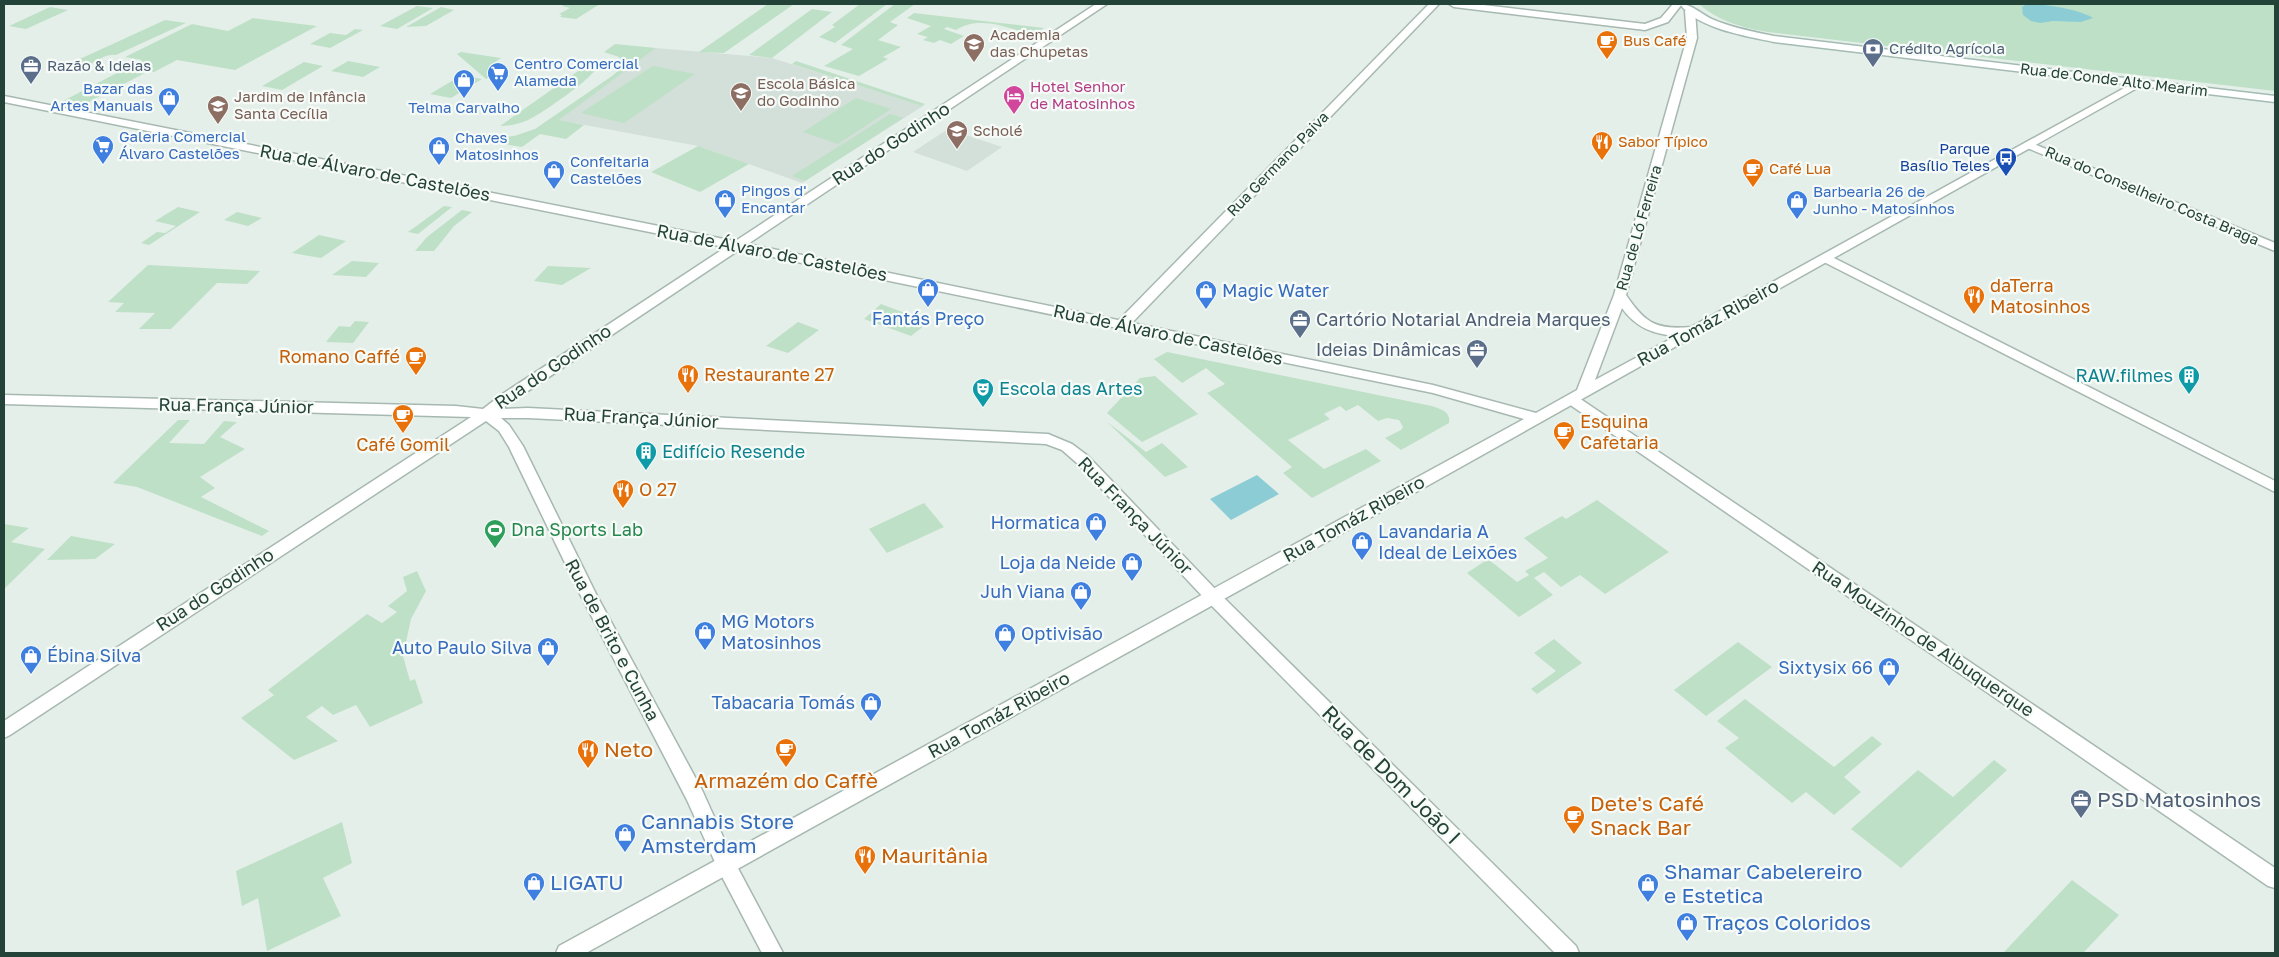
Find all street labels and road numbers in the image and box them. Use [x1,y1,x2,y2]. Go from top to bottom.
street label: Rua de Conde Alto Mearim [2019,59,2209,99]
street label: Rua do Godinho [827,97,954,189]
street label: Rua Germano Paiva [1223,107,1332,219]
street label: Rua de Álvaro de Castelões [258,139,492,205]
street label: Rua do Conselheiro Costa Braga [2043,142,2262,248]
street label: Rua de Ló Ferreira [1611,163,1665,293]
street label: Rua de Álvaro de Castelões [655,219,889,285]
street label: Rua Tomáz Ribeiro [1633,274,1782,370]
street label: Rua de Álvaro de Castelões [1051,299,1285,369]
street label: Rua do Godinho [490,319,615,413]
street label: Rua França Júnior [158,393,314,417]
street label: Rua França Júnior [563,402,719,432]
street label: Rua França Júnior [1074,452,1198,579]
street label: Rua Tomáz Ribeiro [1279,470,1428,566]
street label: Rua do Godinho [151,543,278,635]
street label: Rua de Brito e Cunha [561,555,665,724]
street label: Rua Mouzinho de Albuquerque [1808,555,2039,721]
street label: Rua Tomáz Ribeiro [924,666,1073,762]
street label: Rua de Dom João I [1317,699,1467,849]

